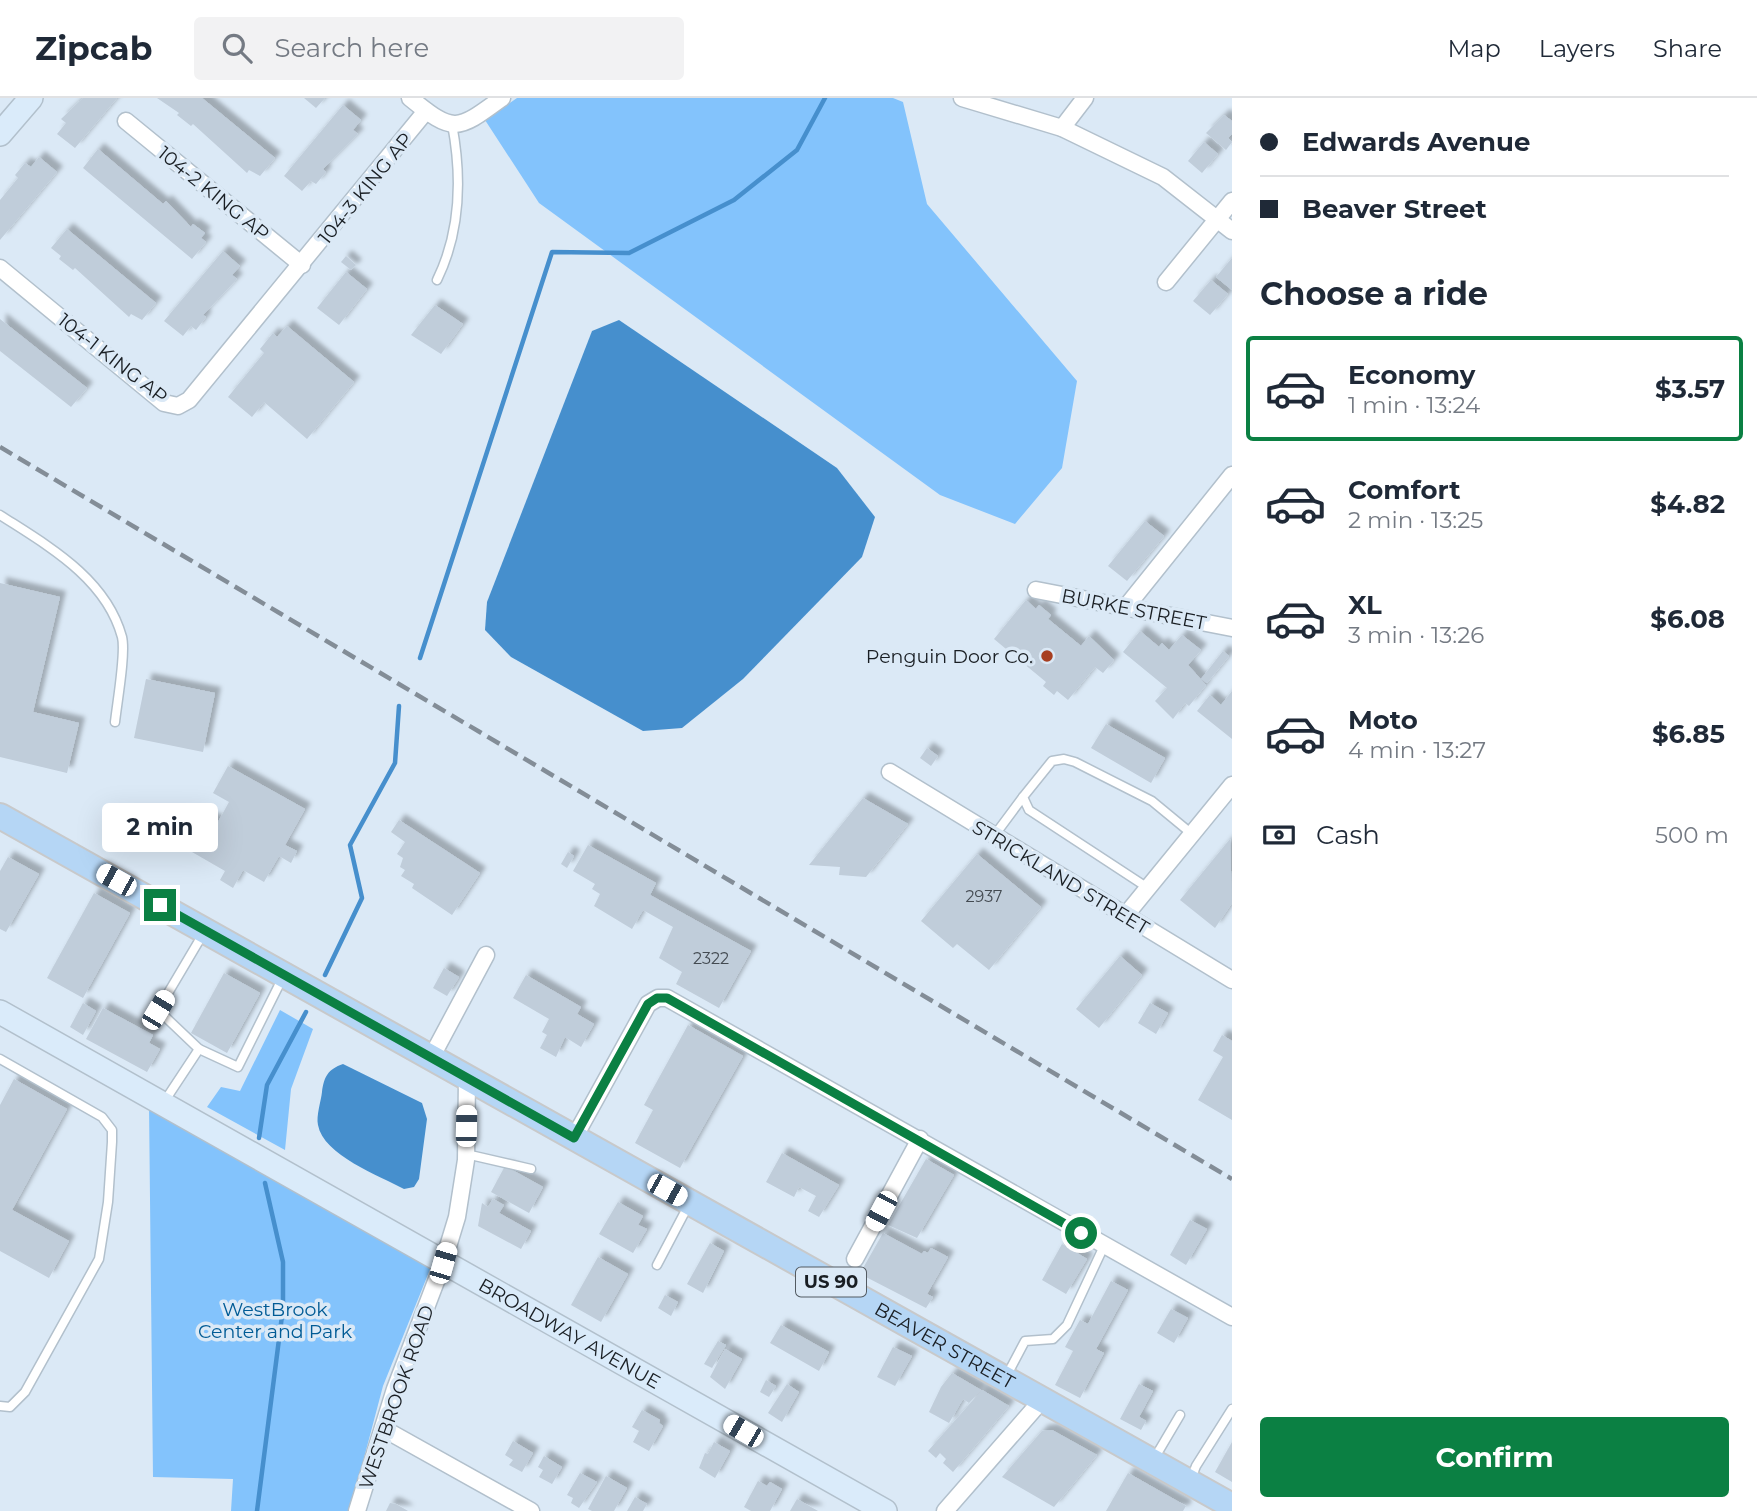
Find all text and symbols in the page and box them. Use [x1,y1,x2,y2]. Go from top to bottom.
search box [194,17,684,80]
text: Zipcab [35,28,152,68]
icon: search [218,29,256,67]
text: Search here [274,32,429,64]
text: Map [1447,34,1501,63]
text: Layers [1539,34,1615,63]
text: Share [1653,34,1722,63]
text: Edwards Avenue [1302,126,1530,158]
street label: 104-3 KING AP [314,128,417,249]
street label: 104-2 KING AP [153,141,274,245]
text: Beaver Street [1302,193,1487,225]
text: Choose a ride [1260,274,1488,313]
street label: 104-1 KING AP [53,309,172,408]
icon: car [1264,357,1327,420]
text: Economy [1348,359,1475,391]
text: $3.57 [1655,373,1725,405]
text: 1 min · 13:24 [1348,391,1480,419]
icon: car [1264,472,1327,535]
text: Comfort [1348,474,1460,506]
text: $4.82 [1650,488,1725,520]
text: 2 min · 13:25 [1348,506,1483,534]
street label: BURKE STREET [1060,584,1208,635]
icon: car [1264,587,1327,650]
text: XL [1348,589,1382,621]
text: $6.08 [1650,603,1725,635]
text: 3 min · 13:26 [1348,621,1484,649]
place label: Penguin Door Co. [866,645,1033,668]
marker: Penguin Door Co. [1039,648,1055,664]
icon: car [1264,702,1327,765]
text: Moto [1348,704,1418,736]
text: $6.85 [1652,718,1725,750]
text: 4 min · 13:27 [1348,736,1486,764]
callout: 2 min [102,804,218,852]
text: 2 min [126,813,194,841]
street label: STRICKLAND STREET [968,815,1153,939]
icon: cash [1260,816,1298,854]
text: Cash [1316,819,1380,851]
text: 500 m [1655,821,1729,849]
car [93,861,140,899]
house number: 2937 [966,887,1002,906]
route end [144,889,176,921]
house number: 2322 [693,949,729,968]
car [139,987,178,1033]
car [456,1105,477,1147]
car [644,1171,691,1209]
car [862,1188,901,1234]
route start [1065,1217,1097,1249]
car [428,1240,459,1286]
road number: US 90 [796,1268,866,1296]
street label: BROADWAY AVENUE [475,1273,664,1394]
street label: BEAVER STREET [871,1297,1019,1394]
park label: WestBrook Center and Park [198,1298,353,1343]
street label: WESTBROOK ROAD [354,1302,439,1492]
car [720,1411,767,1451]
button: Confirm [1260,1417,1729,1497]

